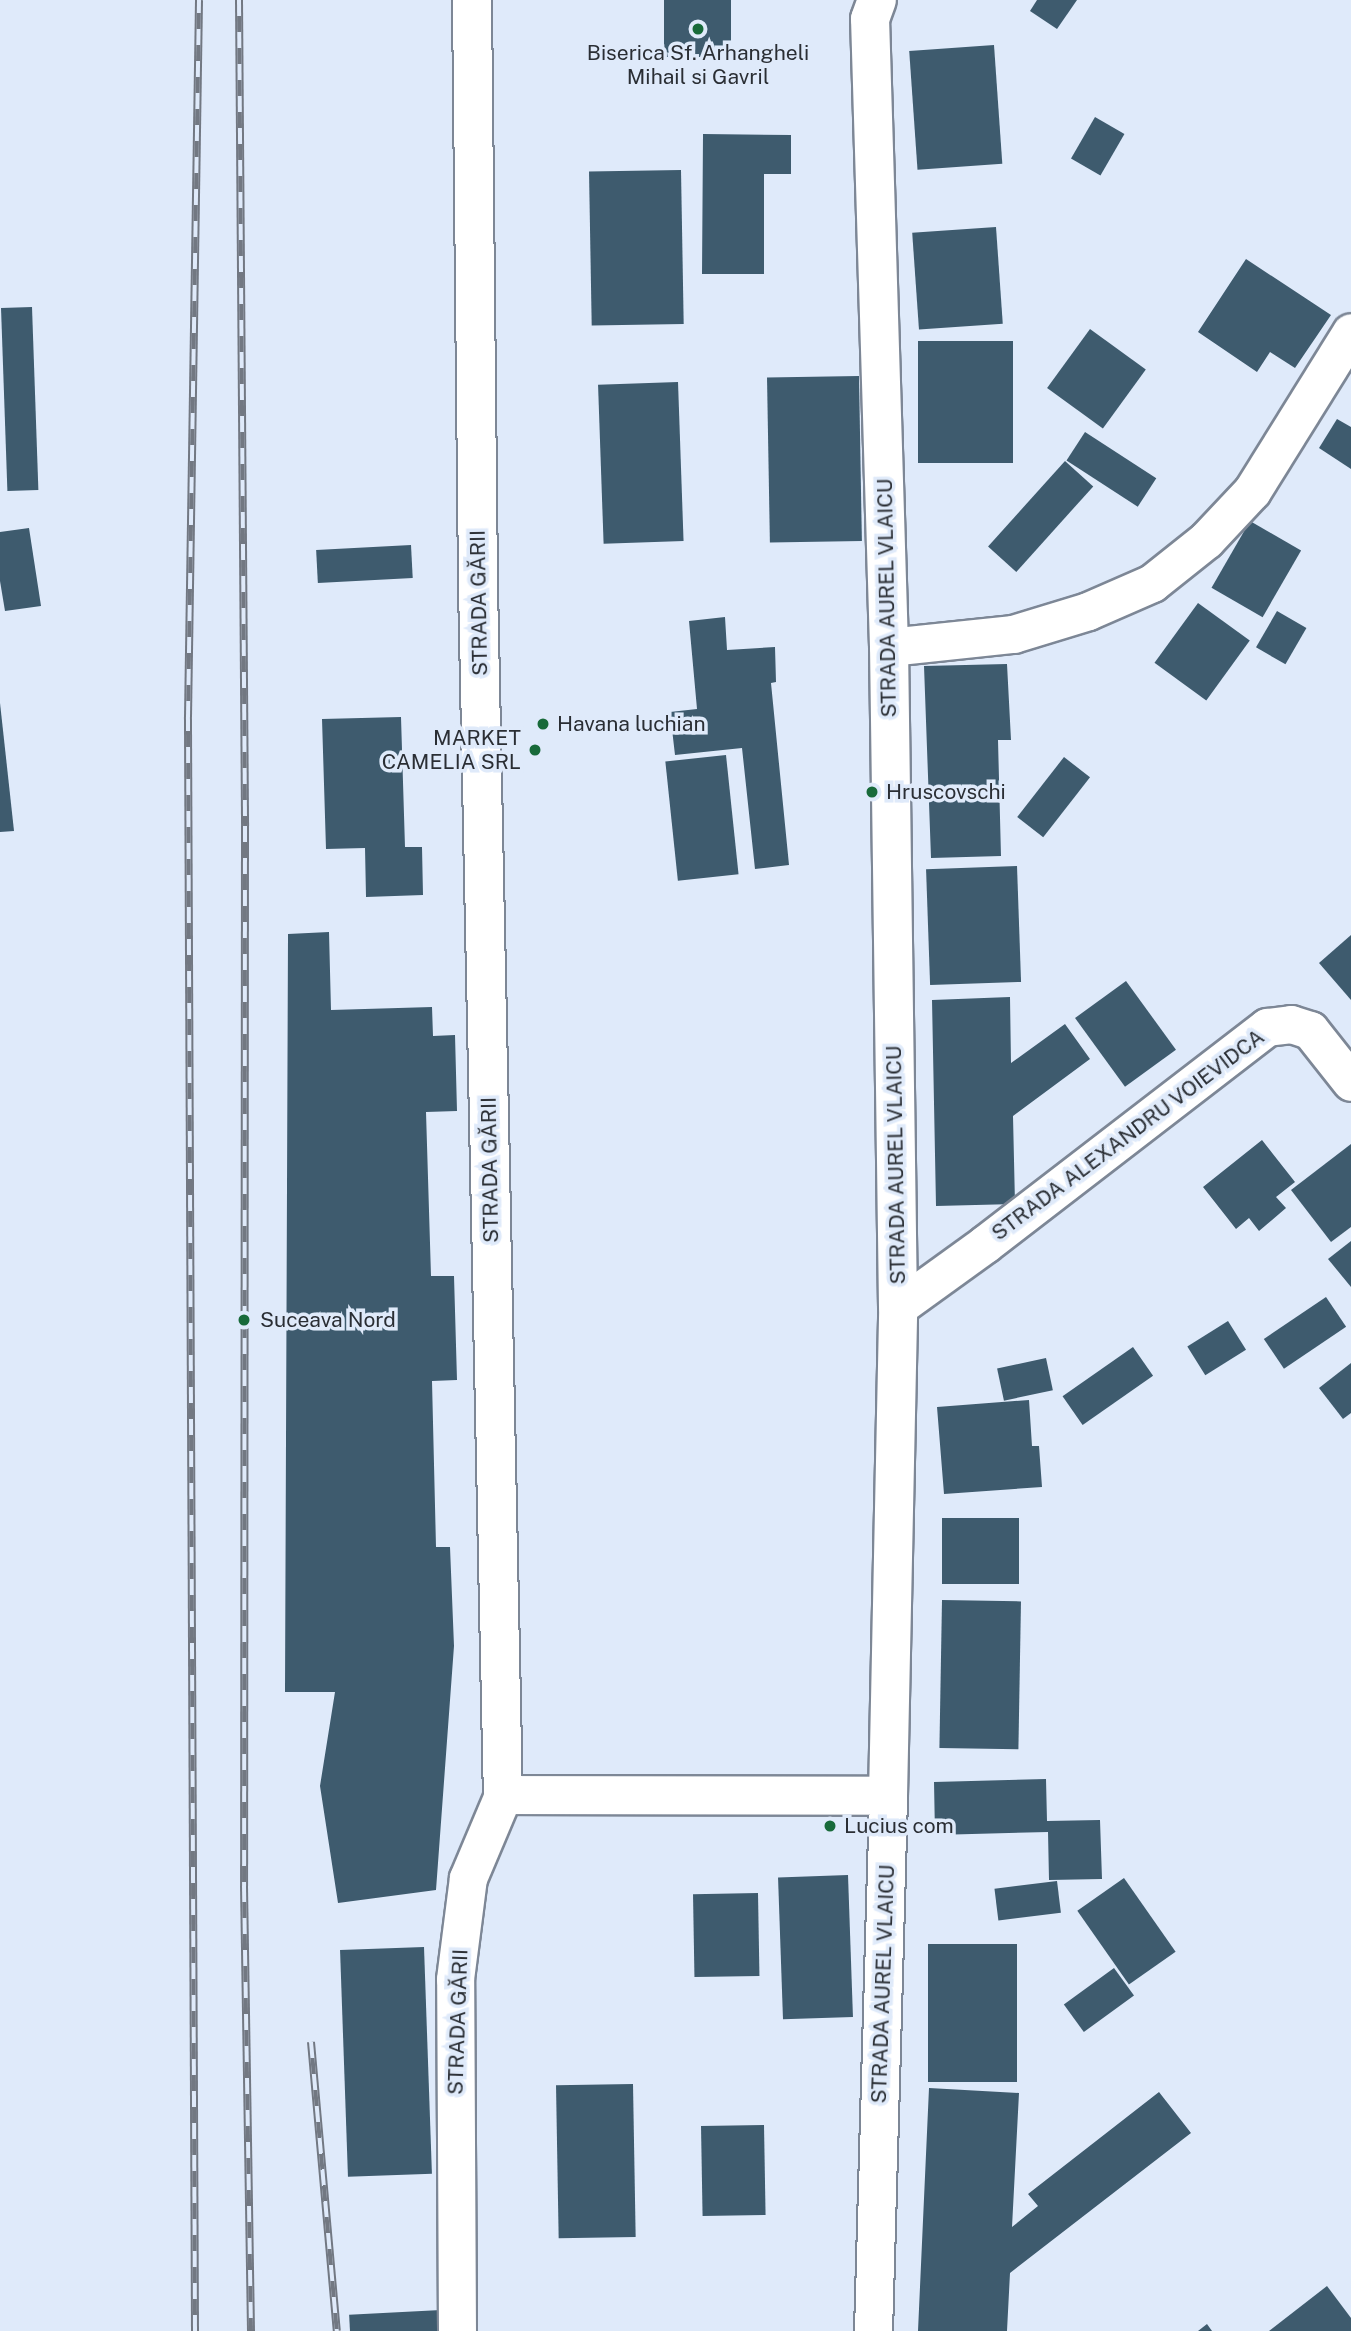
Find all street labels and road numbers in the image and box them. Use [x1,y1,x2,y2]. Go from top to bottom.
street label: STRADA AUREL VLAICU [872,478,902,718]
street label: STRADA GĂRII [465,530,493,676]
street label: STRADA ALEXANDRU VOIEVIDCA [987,1024,1269,1246]
street label: STRADA AUREL VLAICU [881,1045,911,1285]
street label: STRADA GĂRII [476,1097,504,1243]
street label: STRADA AUREL VLAICU [866,1864,900,2104]
street label: STRADA GĂRII [443,1949,473,2095]

